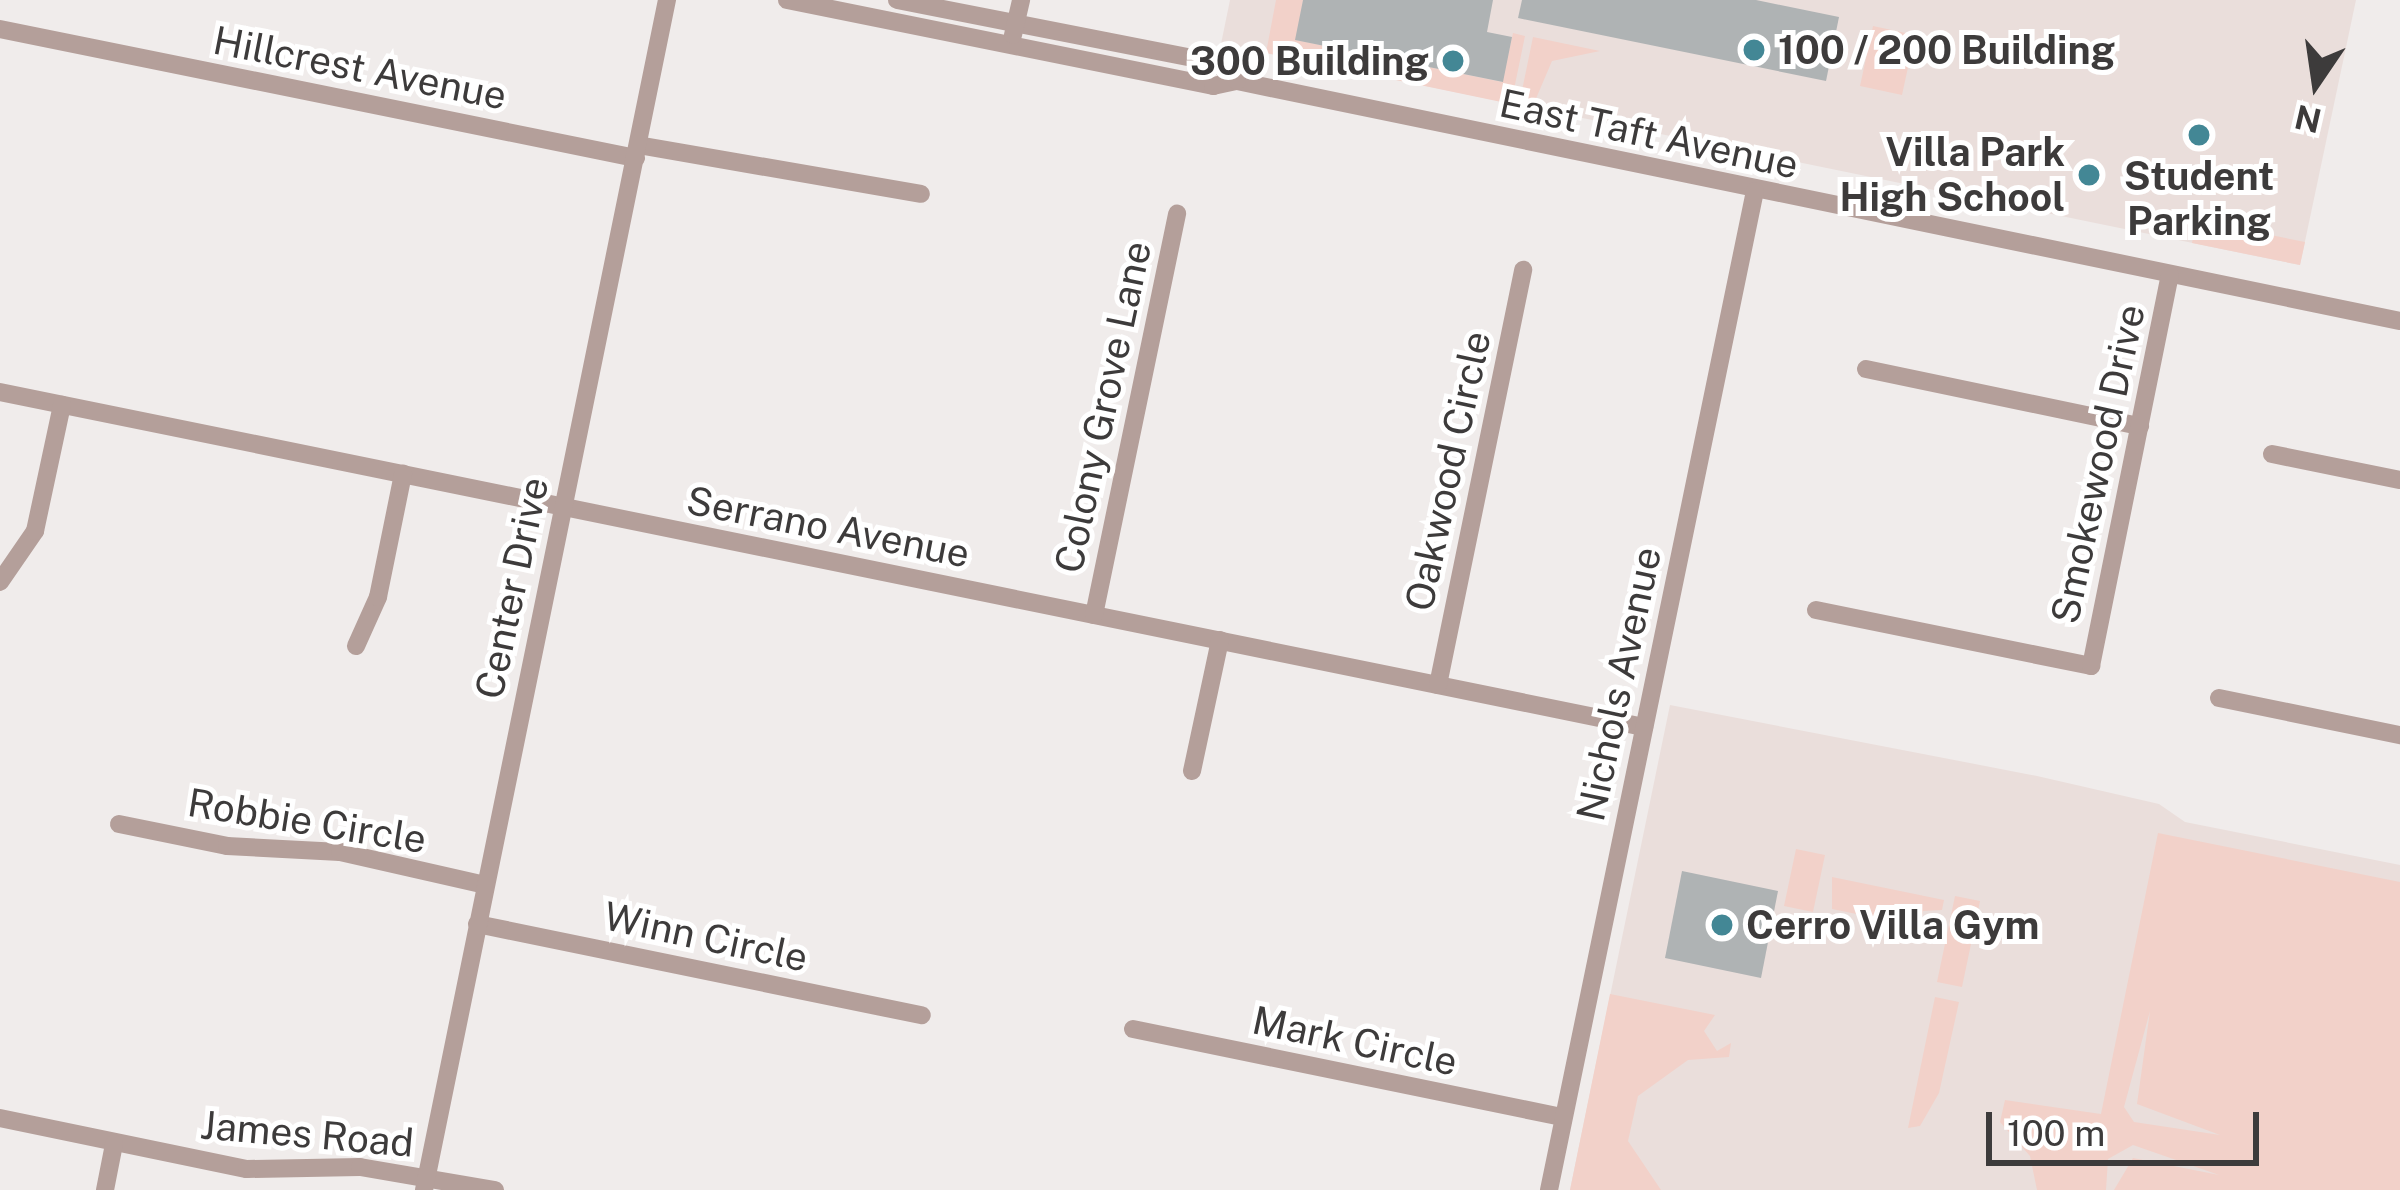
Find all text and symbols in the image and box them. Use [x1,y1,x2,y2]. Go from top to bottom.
street label: Hillcrest Avenue [209,17,511,119]
north arrow [2256,24,2376,144]
place label: 100 / 200 Building [1778,27,2115,73]
marker: 100 / 200 Building [1741,37,1767,63]
place label: 300 Building [1190,38,1429,84]
marker: 300 Building [1440,48,1466,74]
street label: East Taft Avenue [1496,80,1802,188]
text: N [2291,98,2325,140]
marker: Student Parking [2186,122,2212,148]
place label: Villa Park High School [1839,130,2065,221]
place label: Student Parking [2124,154,2274,245]
marker: Villa Park High School [2076,162,2102,188]
street label: Colony Grove Lane [1045,237,1161,577]
street label: Smokewood Drive [2041,300,2155,628]
street label: Oakwood Circle [1396,327,1500,615]
street label: Center Drive [466,473,558,703]
street label: Serrano Avenue [682,477,974,577]
street label: Nichols Avenue [1567,543,1671,825]
street label: Robbie Circle [184,779,430,863]
street label: Winn Circle [600,893,812,981]
place label: Cerro Villa Gym [1746,902,2040,948]
marker: Cerro Villa Gym [1709,912,1735,938]
street label: Mark Circle [1248,996,1462,1086]
scale bar [1992,1088,2265,1162]
street label: James Road [198,1101,416,1167]
text: 100 m [2007,1112,2105,1154]

